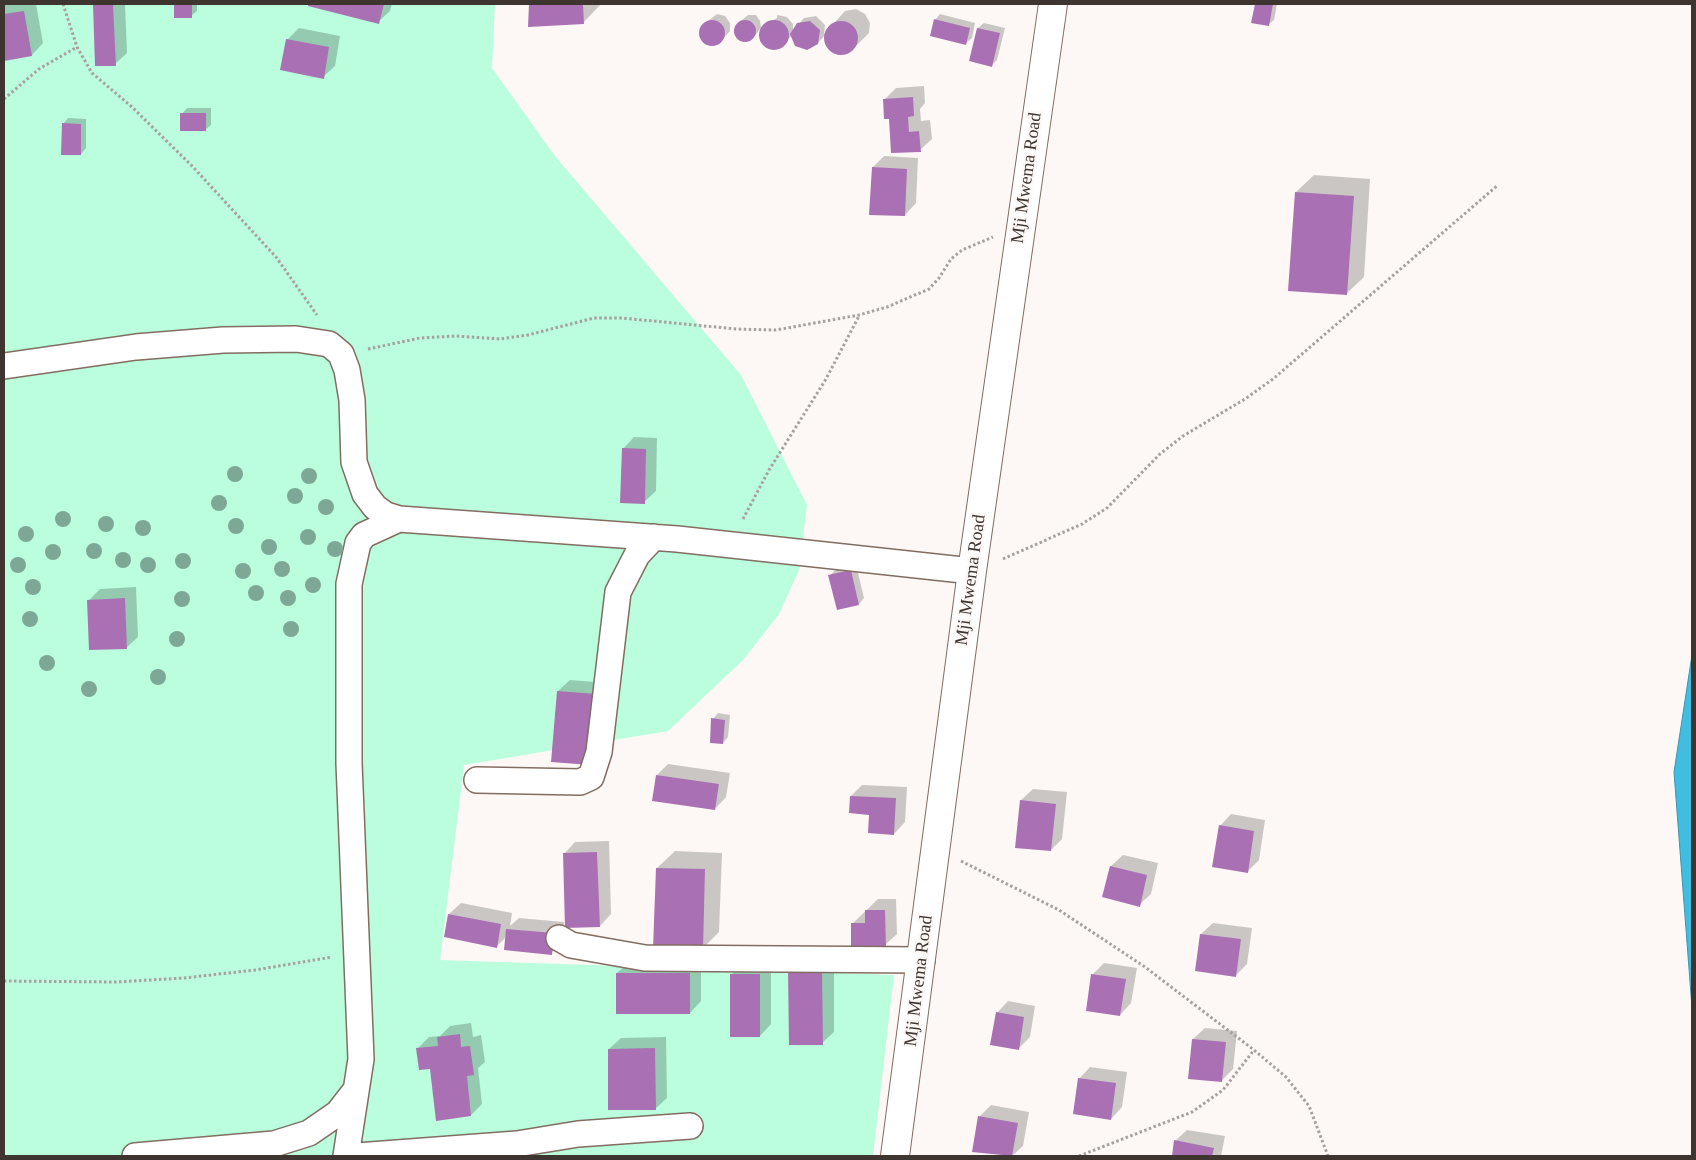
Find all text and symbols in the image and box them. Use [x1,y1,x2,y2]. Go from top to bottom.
street label: Mji Mwema Road [1007,111,1047,245]
street label: Mji Mwema Road [951,513,991,647]
street label: Mji Mwema Road [900,914,938,1048]

